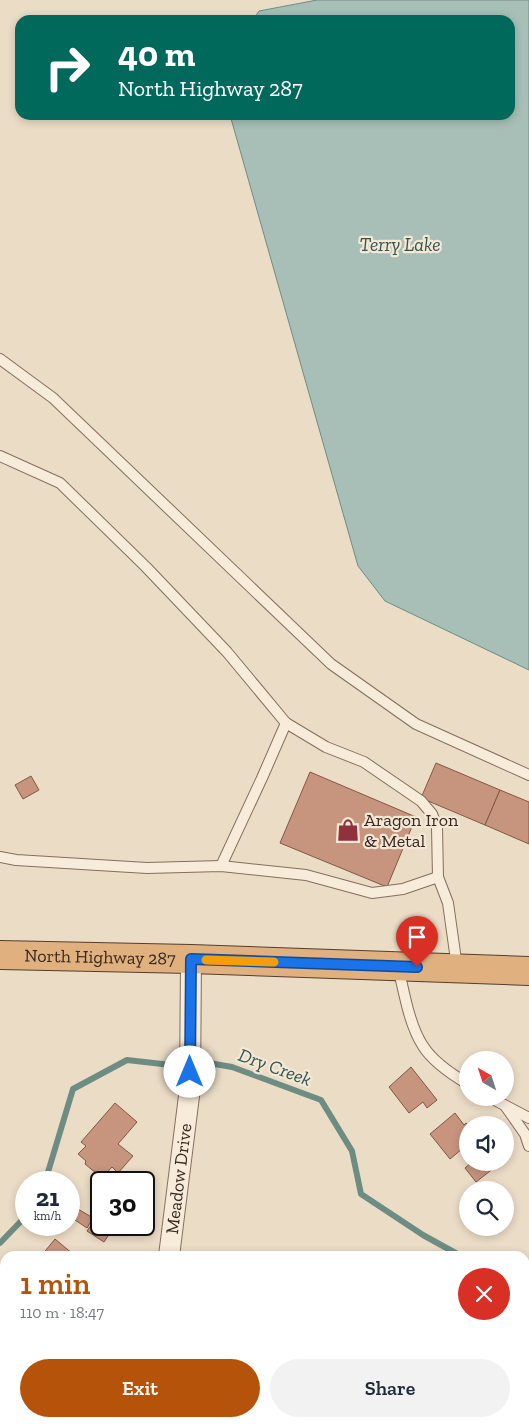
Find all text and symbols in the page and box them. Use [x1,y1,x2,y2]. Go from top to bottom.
text: 40 m [118,33,195,75]
icon: right [35,35,100,100]
text: North Highway 287 [118,75,303,102]
water label: Terry Lake [360,233,440,256]
place label: Aragon Iron & Metal [364,809,459,852]
shop icon: Aragon Iron & Metal [335,817,361,843]
pin [396,916,438,967]
icon: arrive [403,923,431,951]
street label: North Highway 287 [24,945,176,970]
water label: Dry Creek [235,1043,315,1091]
position arrow [163,1045,215,1097]
north arrow [459,1051,514,1106]
map controls [459,1051,514,1236]
button: sound [459,1116,514,1171]
street label: Meadow Drive [161,1122,197,1235]
speed limit sign: 30 [90,1171,155,1236]
button: search [459,1181,514,1236]
text: 21 [36,1182,59,1212]
text: km/h [34,1209,61,1223]
text: 1 min [20,1266,90,1302]
button: close [458,1268,510,1320]
text: 110 m · 18:47 [20,1303,104,1322]
button: Exit [20,1359,260,1417]
button: Share [270,1359,510,1417]

